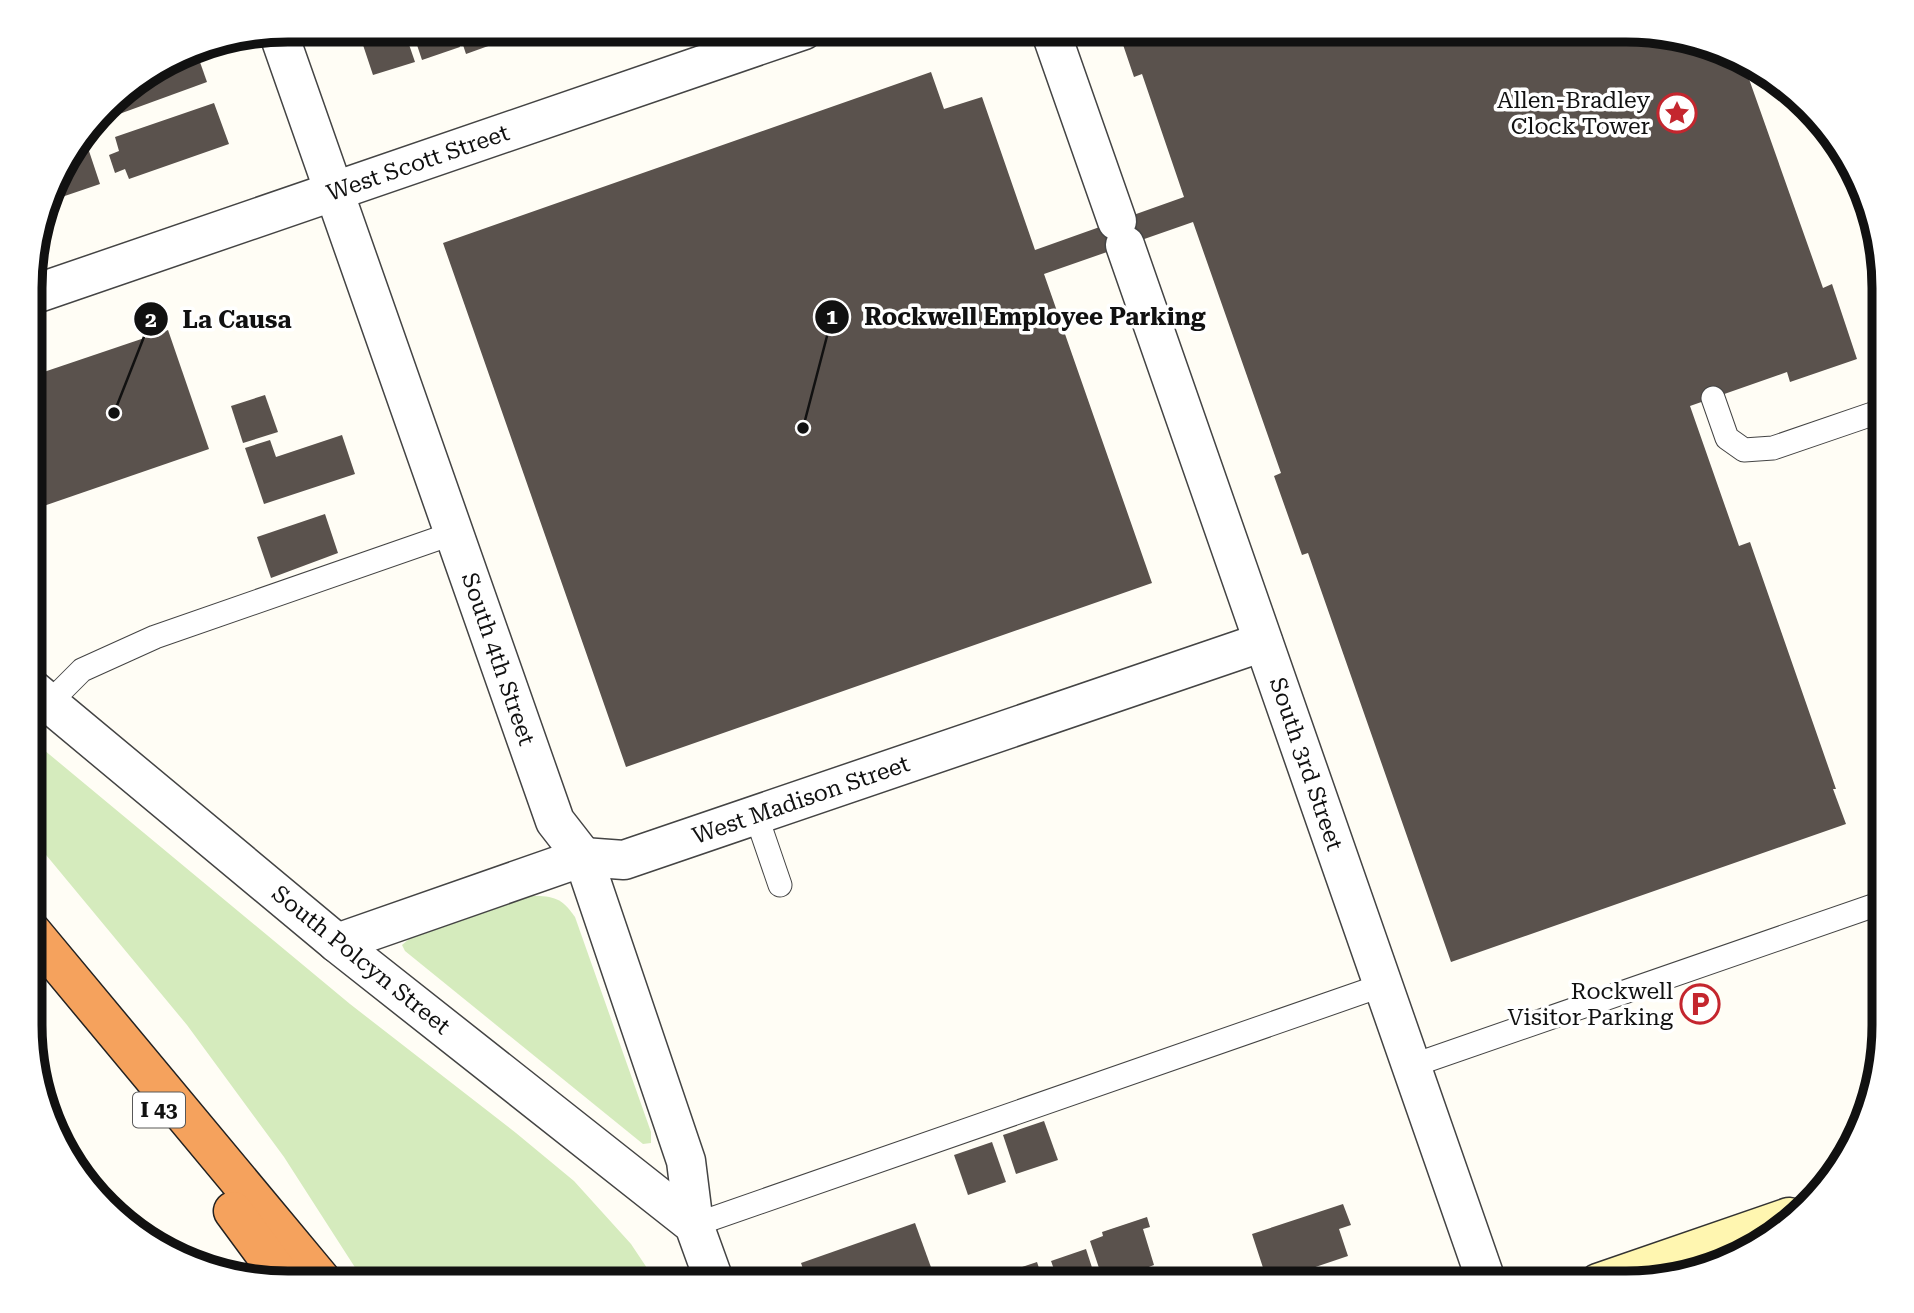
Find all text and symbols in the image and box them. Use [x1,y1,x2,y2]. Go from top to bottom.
place label: Allen-Bradley Clock Tower [1497,87,1650,140]
place icon: Allen-Bradley Clock Tower [1656,92,1698,134]
street label: West Scott Street [323,119,513,207]
callout: Rockwell Employee Parking [815,294,1219,339]
callout: La Causa [134,297,306,342]
text: Rockwell Employee Parking [864,303,1206,331]
text: 1 [826,305,838,329]
text: La Causa [183,306,291,334]
text: 2 [145,308,157,332]
street label: South 4th Street [456,569,540,749]
street label: South 3rd Street [1264,674,1348,854]
street label: West Madison Street [689,750,914,850]
street label: South Polcyn Street [267,880,456,1040]
place label: Rockwell Visitor Parking [1508,978,1673,1031]
parking icon: Rockwell Visitor Parking [1679,983,1721,1025]
road number: I 43 [133,1092,185,1128]

